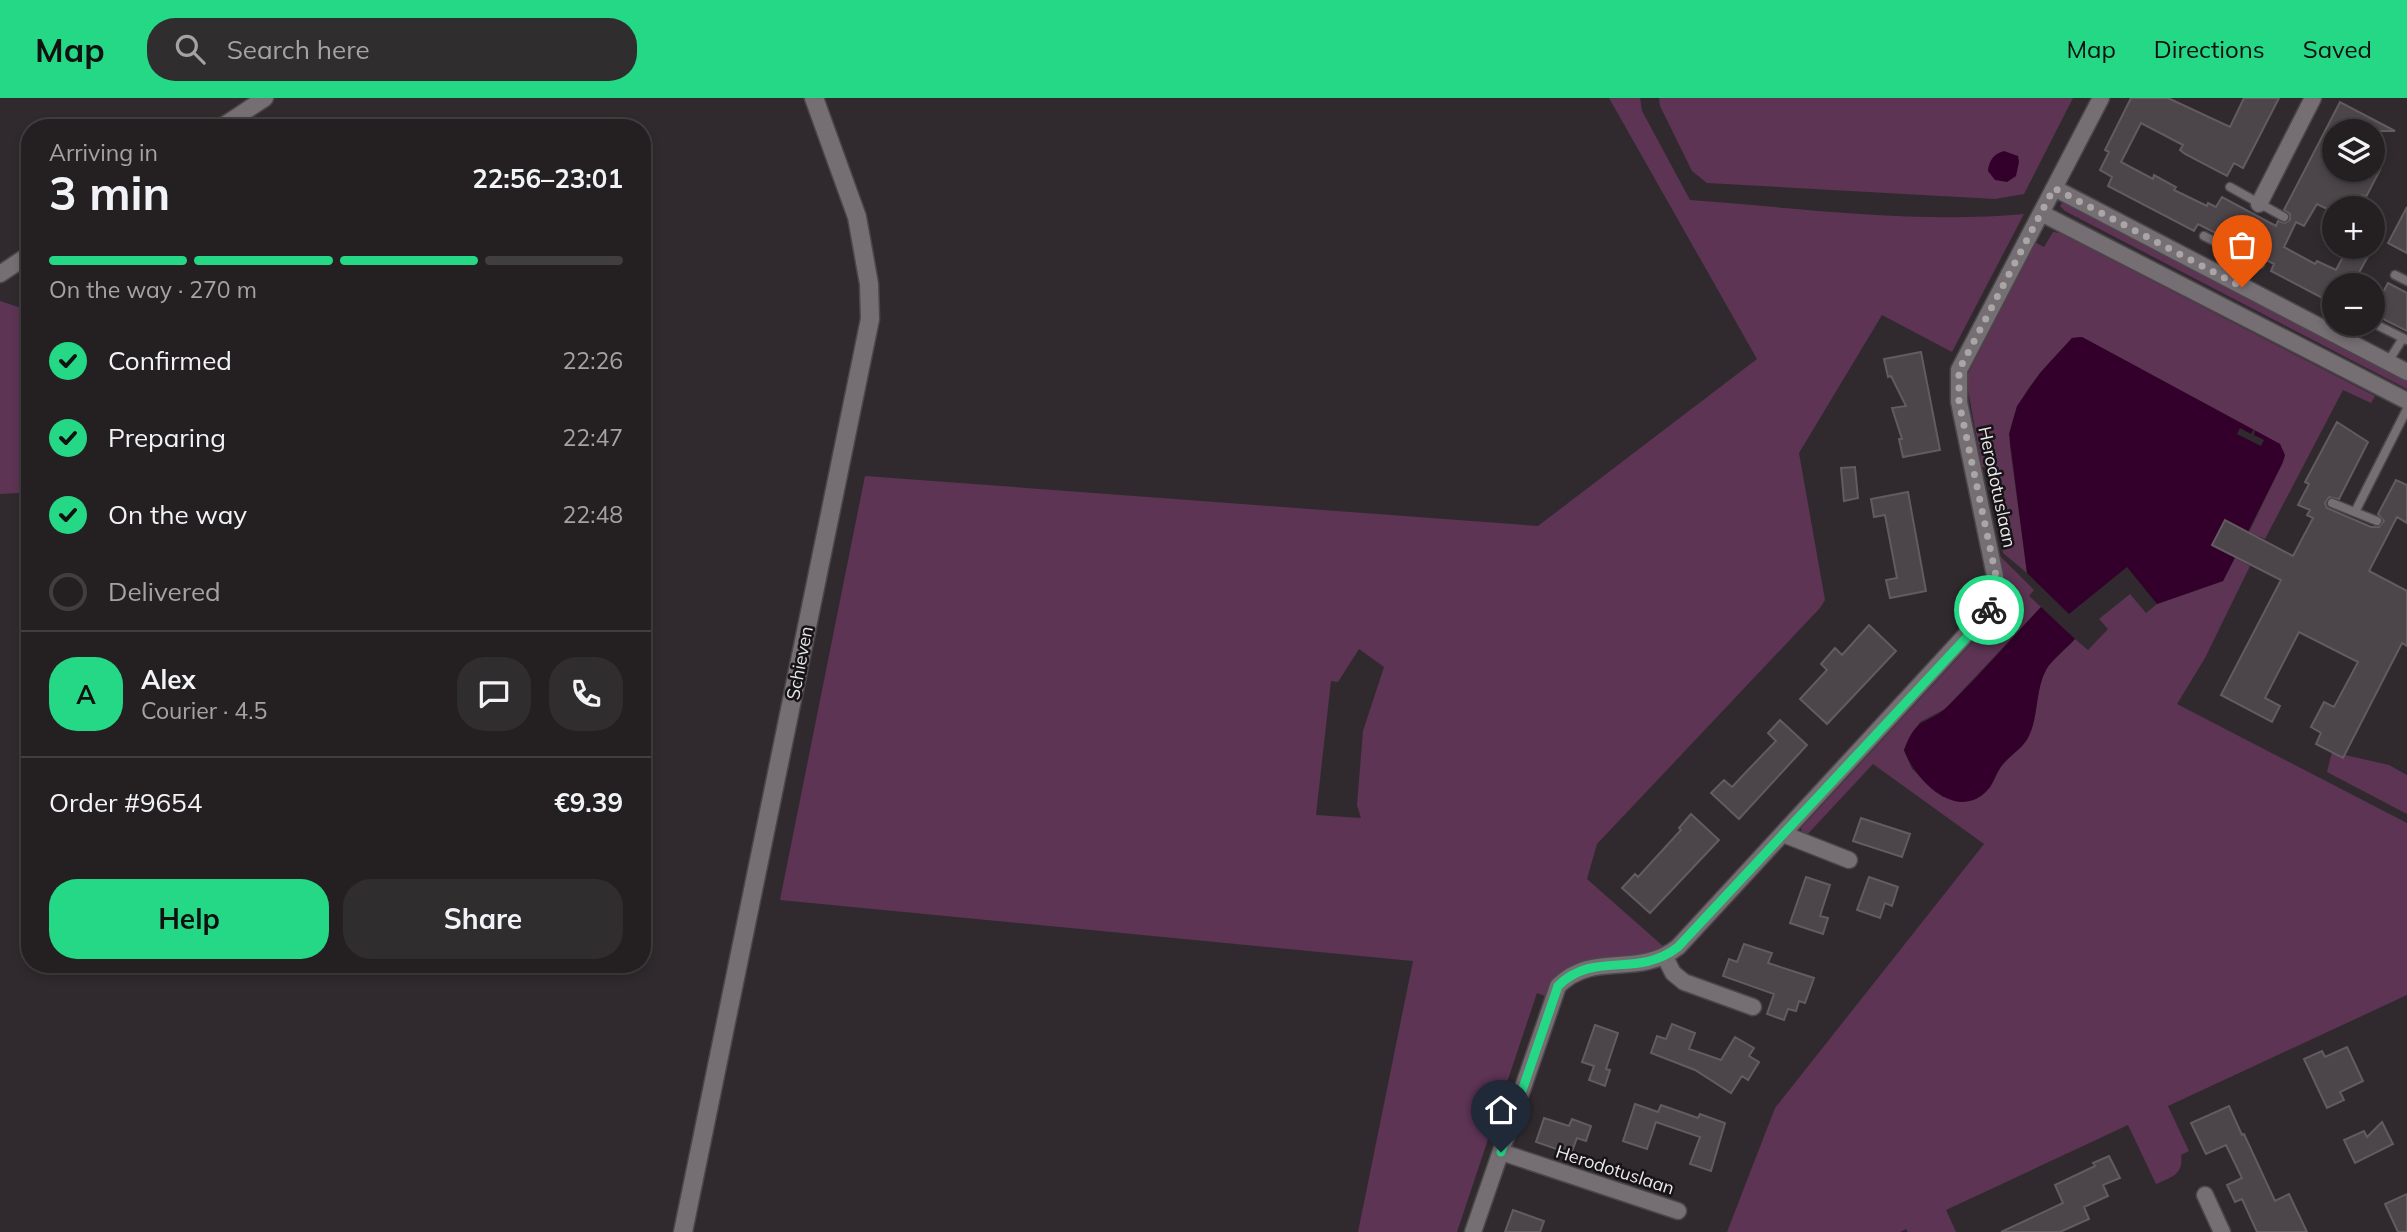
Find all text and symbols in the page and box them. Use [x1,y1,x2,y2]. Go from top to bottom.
search box [147,18,637,81]
text: Map [35,29,105,70]
icon: search [171,30,209,68]
text: Search here [227,33,370,66]
text: Map [2066,34,2116,64]
text: Directions [2154,34,2265,64]
text: Saved [2303,34,2372,64]
map controls [2322,119,2385,336]
button: layers [2322,119,2385,182]
text: Arriving in [49,138,158,167]
text: 22:56–23:01 [472,162,623,195]
text: 3 min [49,164,170,222]
button: + [2322,196,2385,259]
pin [2212,215,2272,287]
icon: bag [2223,226,2261,264]
button: − [2322,273,2385,336]
text: On the way · 270 m [49,275,257,304]
icon: check [49,342,87,380]
text: Confirmed [108,344,232,377]
text: 22:26 [563,346,623,375]
icon: check [49,419,87,457]
text: Preparing [108,421,226,454]
text: 22:47 [563,423,623,452]
street label: Herodotuslaan [1973,424,2022,550]
icon: check [49,496,87,534]
text: On the way [108,498,247,531]
text: 22:48 [563,500,623,529]
text: Delivered [108,575,221,608]
courier [1954,575,2024,645]
icon: bike [1970,591,2008,629]
street label: Schieven [781,624,818,702]
button: chat [457,657,531,731]
button: phone [549,657,623,731]
text: Alex [141,663,196,696]
text: A [76,678,96,711]
text: Courier · 4.5 [141,696,267,725]
text: Order #9654 [49,786,202,819]
text: €9.39 [554,786,623,819]
button: Help [49,879,329,959]
button: Share [343,879,623,959]
pin [1471,1080,1531,1152]
icon: home [1482,1091,1520,1129]
street label: Herodotuslaan [1553,1140,1677,1200]

